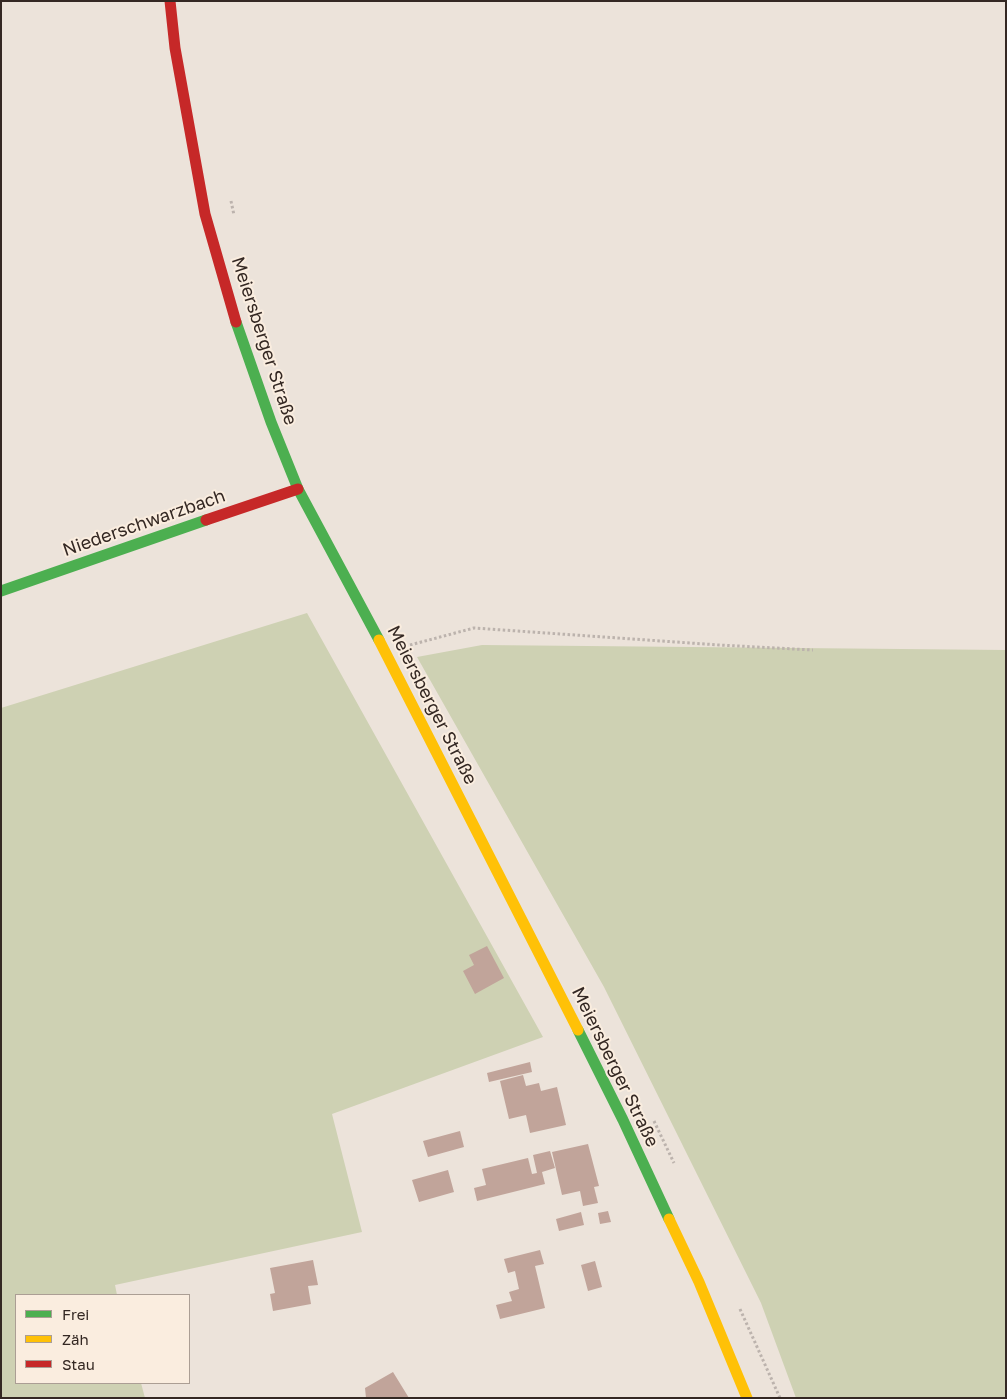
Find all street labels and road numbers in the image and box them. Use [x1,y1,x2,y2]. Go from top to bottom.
street label: Meiersberger Straße [227,254,301,428]
street label: Niederschwarzbach [60,485,228,561]
street label: Meiersberger Straße [383,622,481,788]
street label: Meiersberger Straße [567,983,663,1151]

